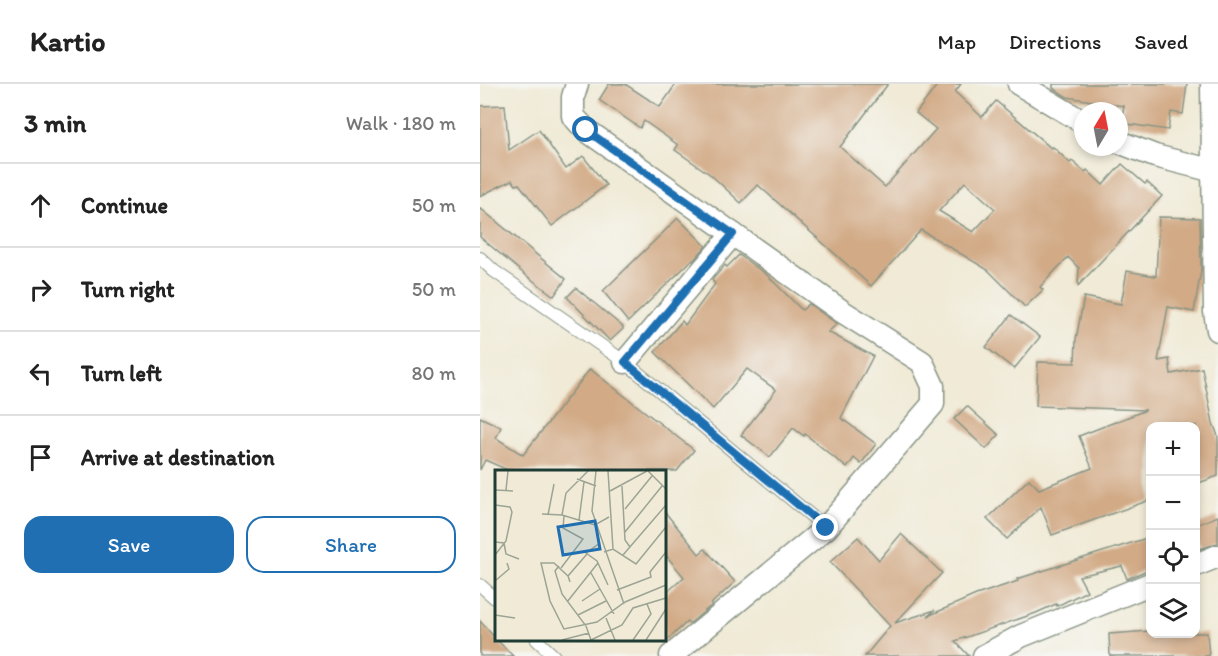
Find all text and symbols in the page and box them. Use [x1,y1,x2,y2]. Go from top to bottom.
text: Kartio [30,24,105,58]
text: Map [938,29,976,54]
text: Directions [1009,29,1101,54]
text: Saved [1134,29,1188,54]
north arrow [1074,102,1128,156]
text: 3 min [24,107,86,139]
text: Walk · 180 m [346,111,456,135]
route start [572,116,598,142]
icon: ahead [24,189,57,222]
text: Continue [81,192,168,219]
text: 50 m [412,193,456,217]
icon: right [24,273,57,306]
text: Turn right [81,276,175,303]
text: 50 m [412,277,456,301]
icon: left [24,357,57,390]
text: Turn left [81,360,162,387]
text: 80 m [411,361,456,385]
map controls [1146,422,1200,638]
button: + [1146,422,1200,476]
icon: arrive [24,441,57,474]
text: Arrive at destination [81,444,275,471]
inset map [495,470,666,641]
button: − [1146,476,1200,530]
route end [812,514,838,540]
button: Save [24,516,234,573]
button: Share [246,516,456,573]
button: locate [1146,530,1200,584]
button: layers [1146,584,1200,638]

